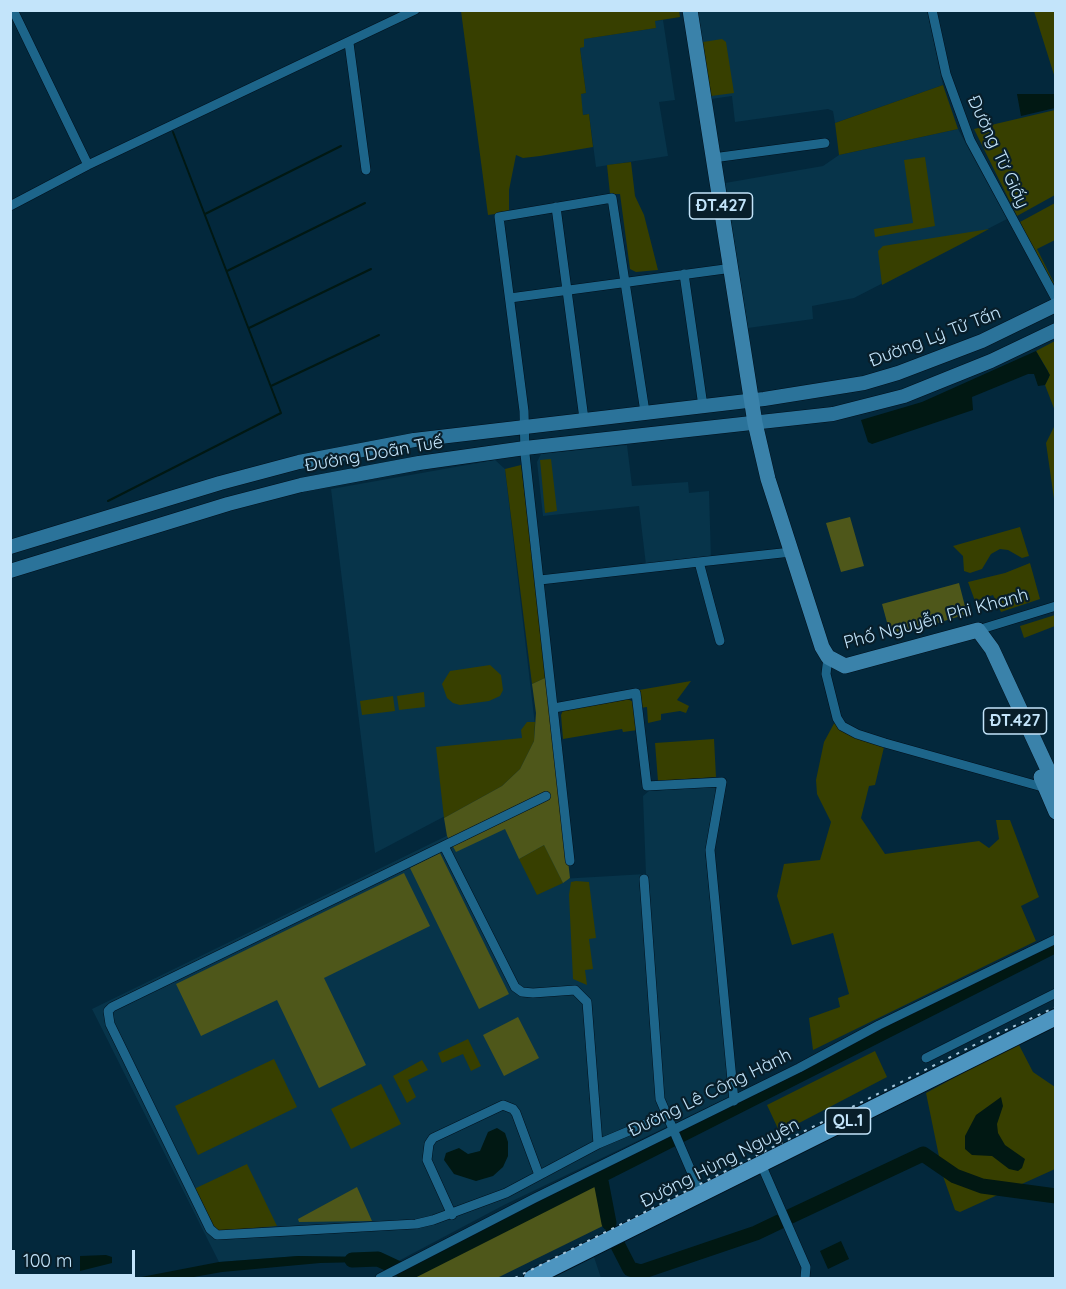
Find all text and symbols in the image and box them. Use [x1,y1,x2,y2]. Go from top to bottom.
street label: Đường Từ Giấy [962,92,1034,212]
road number: ĐT.427 [690,193,752,219]
street label: Đường Lý Tử Tấn [866,302,1004,372]
street label: Đường Doãn Tuế [303,431,445,477]
street label: Phố Nguyễn Phi Khanh [841,584,1031,654]
road number: ĐT.427 [984,708,1046,734]
street label: Đường Lê Công Hành [625,1044,795,1142]
road number: QL.1 [826,1108,870,1134]
street label: Đường Hùng Nguyên [637,1114,803,1212]
scale bar [15,1238,138,1276]
text: 100 m [23,1249,72,1272]

